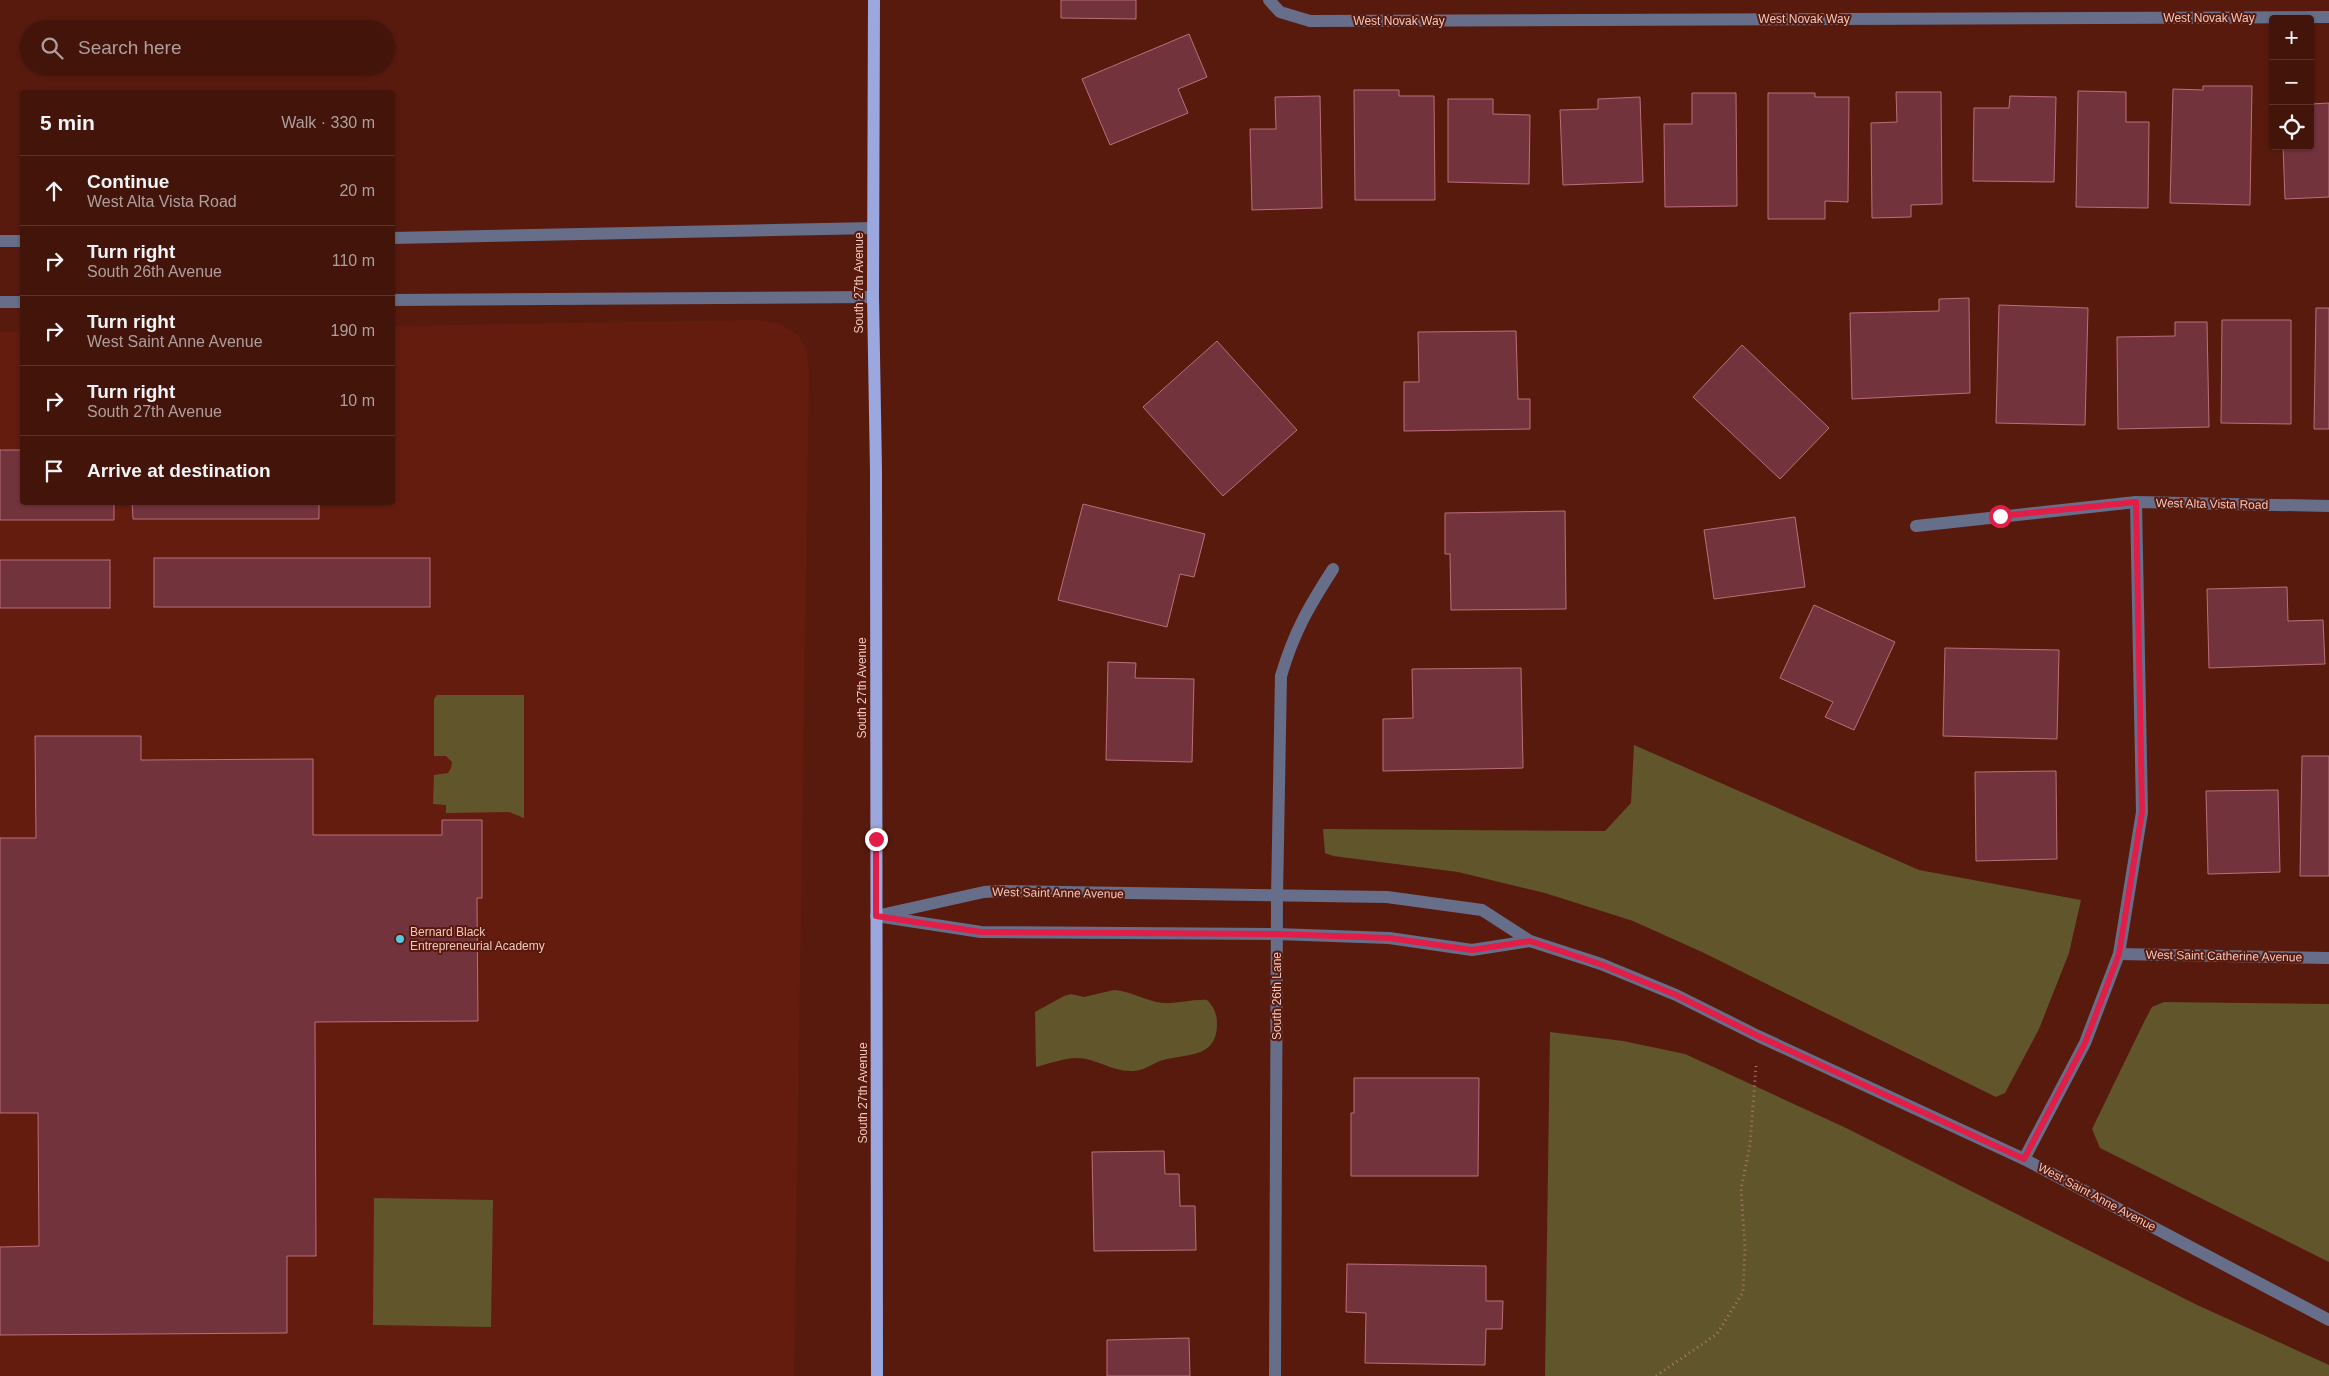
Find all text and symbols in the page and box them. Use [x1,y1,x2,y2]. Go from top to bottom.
street label: West Novak Way [2163,11,2255,25]
street label: West Novak Way [1758,12,1850,26]
street label: West Novak Way [1353,14,1445,28]
map controls [2269,15,2314,150]
button: + [2269,15,2314,60]
search box [20,20,395,75]
icon: search [38,34,66,62]
text: Search here [78,37,182,58]
button: − [2269,60,2314,105]
button: locate [2269,105,2314,150]
text: 5 min [40,111,95,134]
text: Walk · 330 m [281,114,375,131]
text: Continue [87,171,169,192]
icon: ahead [40,177,68,205]
text: 20 m [339,182,375,199]
text: West Alta Vista Road [87,193,237,210]
street label: South 27th Avenue [852,232,866,334]
text: Turn right [87,241,175,262]
icon: right [40,247,68,275]
text: 110 m [332,252,375,269]
text: South 26th Avenue [87,263,222,280]
text: Turn right [87,311,175,332]
icon: right [40,317,68,345]
text: 190 m [331,322,375,339]
text: West Saint Anne Avenue [87,333,263,350]
text: Turn right [87,381,175,402]
icon: right [40,387,68,415]
text: 10 m [339,392,375,409]
text: South 27th Avenue [87,403,222,420]
icon: arrive [40,457,68,485]
text: Arrive at destination [87,460,271,481]
street label: West Alta Vista Road [2156,496,2268,512]
route start [1989,505,2012,528]
street label: South 27th Avenue [855,637,869,739]
route end [865,828,888,851]
street label: West Saint Anne Avenue [992,885,1124,901]
place label: Bernard Black Entrepreneurial Academy [410,925,545,953]
marker: Bernard Black Entrepreneurial Academy [394,933,406,945]
street label: West Saint Catherine Avenue [2146,948,2303,964]
street label: South 26th Lane [1270,952,1284,1040]
street label: South 27th Avenue [856,1042,870,1144]
street label: West Saint Anne Avenue [2036,1160,2159,1234]

